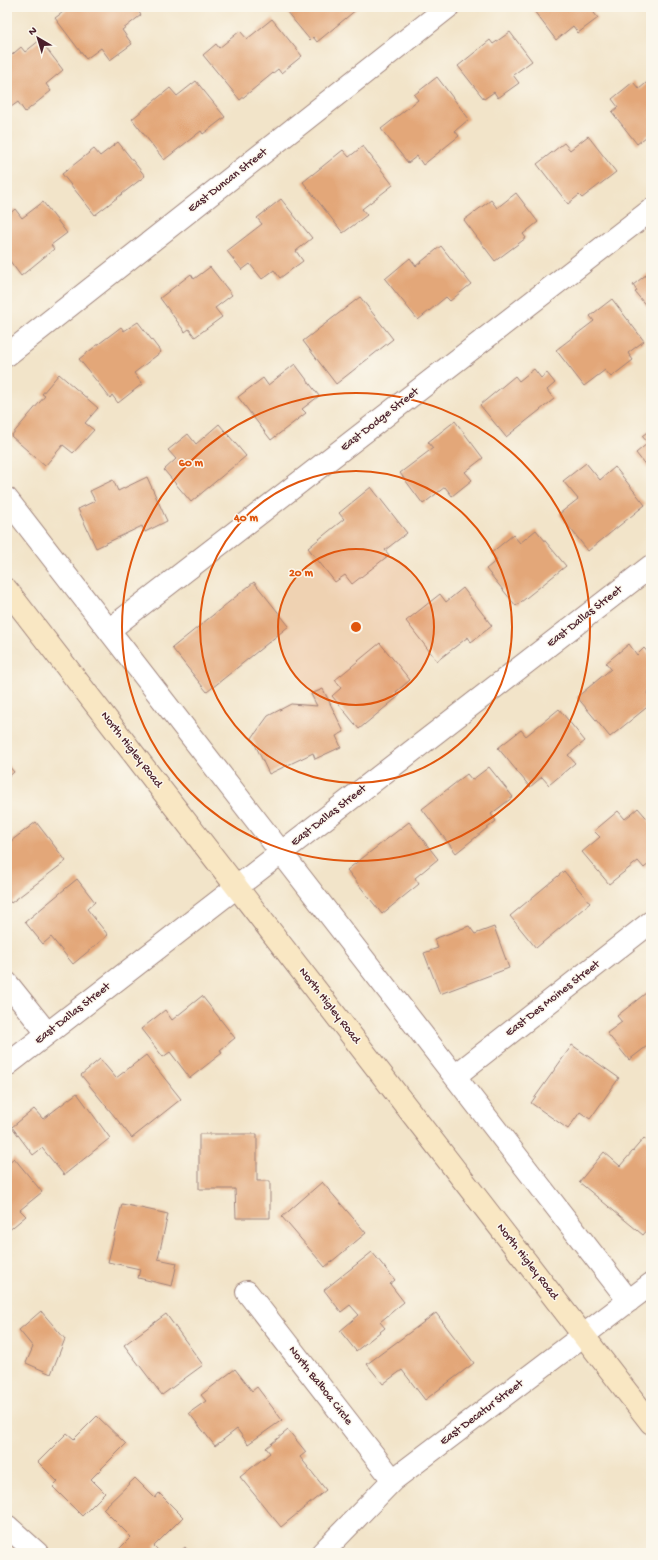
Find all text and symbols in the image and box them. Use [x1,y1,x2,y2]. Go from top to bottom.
north arrow [18,18,58,58]
text: N [27,25,40,39]
street label: East Duncan Street [186,145,271,216]
street label: East Dodge Street [338,384,423,455]
text: 60 m [179,457,204,471]
text: 40 m [233,512,258,526]
text: 20 m [289,567,314,581]
street label: East Dallas Street [544,582,626,651]
centre of rings [349,620,363,634]
street label: North Higley Road [97,709,166,792]
street label: East Dallas Street [288,781,370,850]
street label: East Des Moines Street [503,957,604,1040]
street label: North Higley Road [295,965,364,1048]
street label: East Dallas Street [32,979,114,1048]
street label: North Higley Road [493,1221,562,1304]
street label: North Balboa Circle [285,1344,356,1429]
street label: East Decatur Street [438,1376,527,1449]

